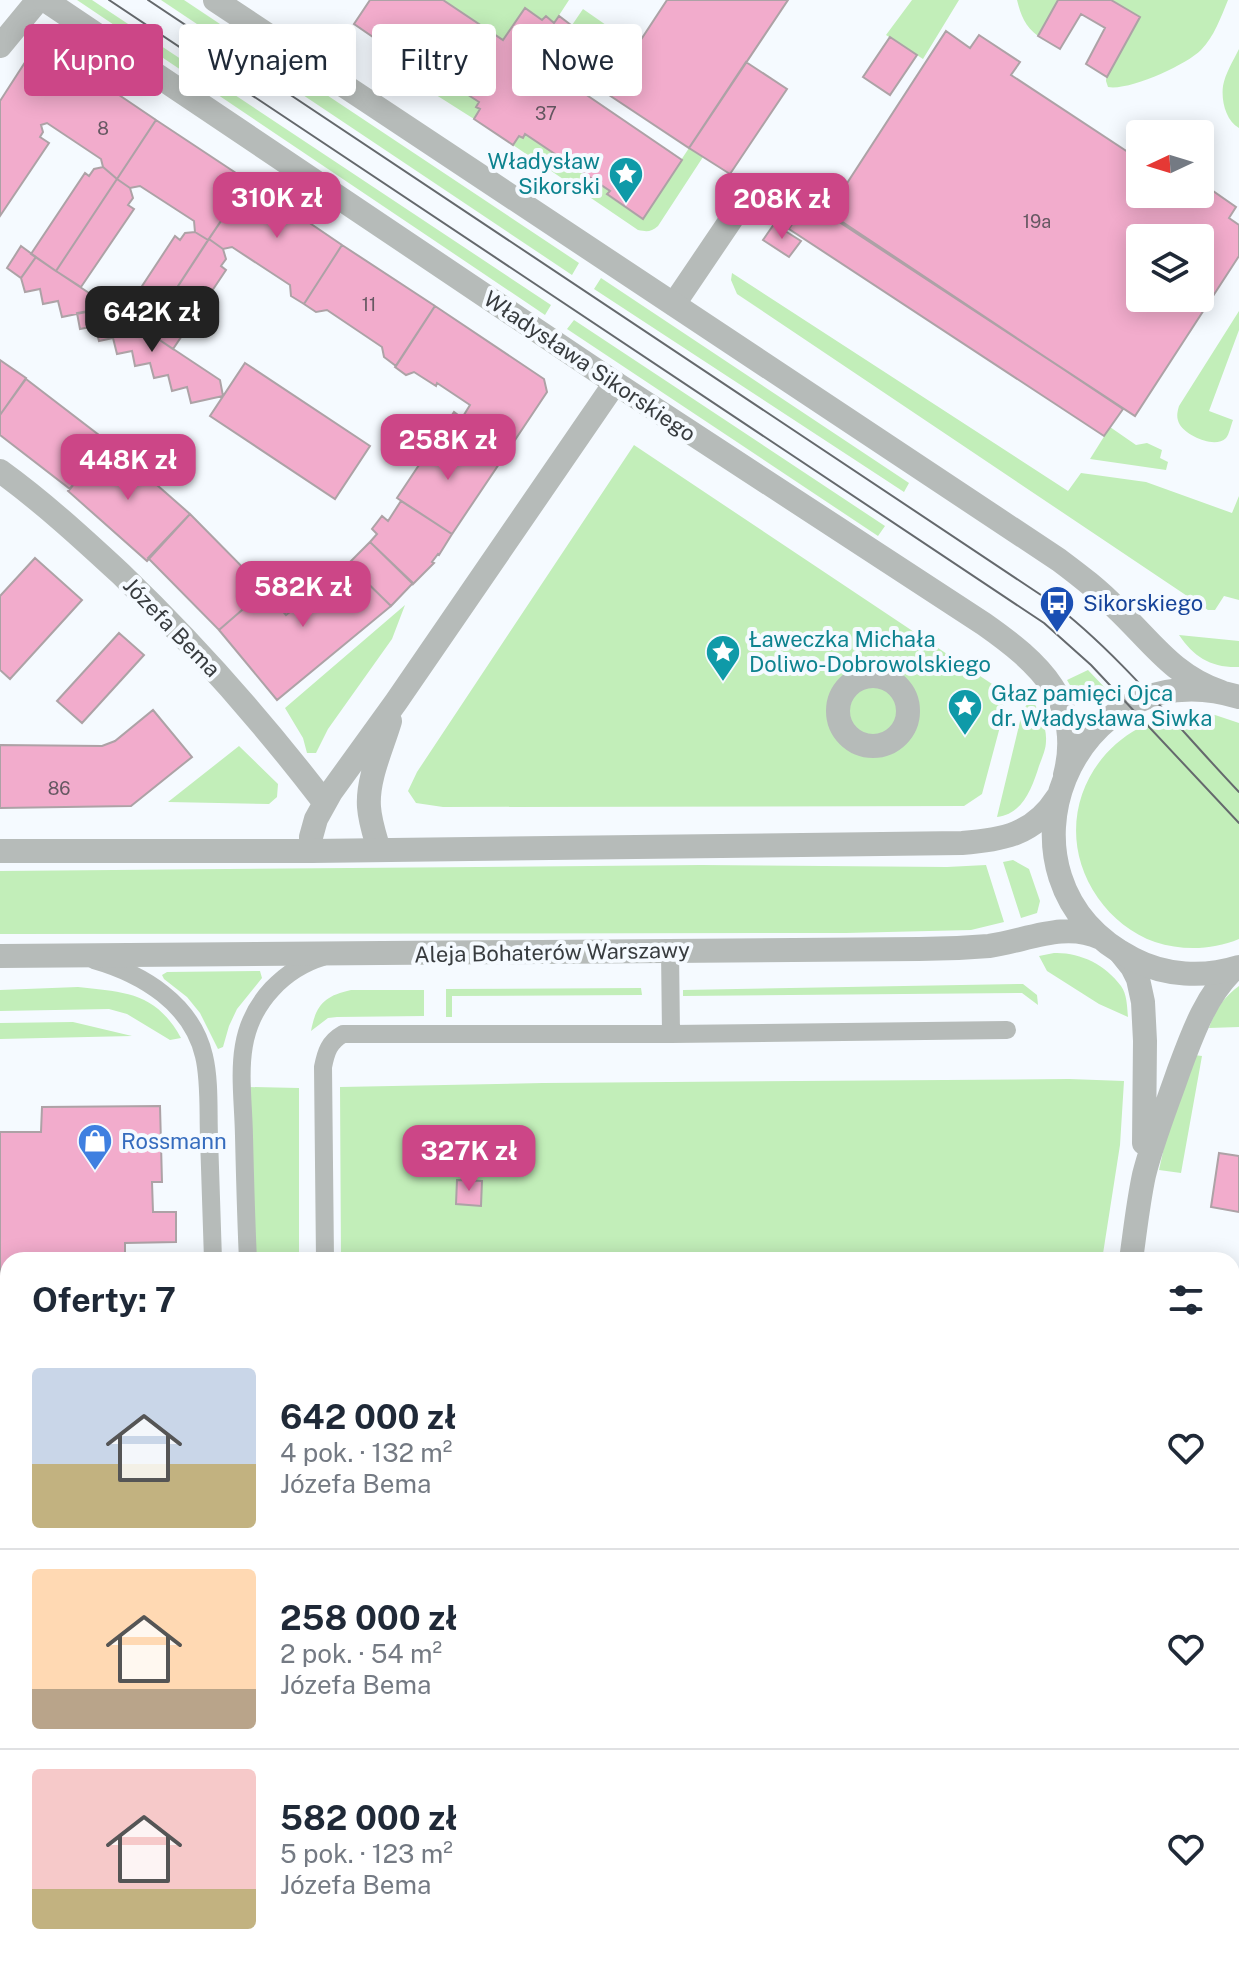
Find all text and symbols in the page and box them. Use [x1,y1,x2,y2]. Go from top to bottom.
chip: Kupno [24,24,163,96]
chip: Wynajem [179,24,356,96]
chip: Filtry [372,24,496,96]
chip: Nowe [512,24,642,96]
house number: 37 [535,103,557,124]
house number: 8 [97,118,109,139]
north arrow [1126,120,1214,208]
map controls [1126,120,1214,312]
place label: Władysław Sikorski [487,148,600,199]
place icon: Władysław Sikorski [607,155,645,205]
pin: 310K zł [203,172,351,240]
pin: 208K zł [708,173,856,241]
text: 310K zł [231,182,323,213]
text: 208K zł [733,183,831,214]
house number: 19a [1023,211,1051,232]
button: layers [1126,224,1214,312]
street label: Władysława Sikorskiego [479,285,701,447]
pin: 642K zł [78,286,226,354]
house number: 11 [362,294,376,315]
text: 642K zł [103,296,201,327]
pin: 258K zł [374,414,522,482]
text: 258K zł [399,424,497,455]
pin: 448K zł [54,434,202,502]
text: 448K zł [79,444,177,475]
pin: 582K zł [229,561,377,629]
text: 582K zł [254,571,352,602]
street label: Józefa Bema [118,572,226,682]
bus stop icon: Sikorskiego [1038,584,1076,634]
place label: Sikorskiego [1083,590,1203,616]
place label: Ławeczka Michała Doliwo-Dobrowolskiego [749,626,991,677]
place icon: Ławeczka Michała Doliwo-Dobrowolskiego [704,633,742,683]
place label: Głaz pamięci Ojca dr. Władysława Siwka [991,680,1212,731]
place icon: Głaz pamięci Ojca dr. Władysława Siwka [946,687,984,737]
house number: 86 [48,778,70,799]
street label: Aleja Bohaterów Warszawy [414,937,690,967]
shop icon: Rossmann [76,1122,114,1172]
pin: 327K zł [395,1125,543,1193]
place label: Rossmann [121,1128,227,1154]
text: 327K zł [420,1135,518,1166]
icon: filters [1164,1278,1208,1322]
text: Oferty: 7 [32,1280,176,1320]
text: 642 000 zł [280,1397,457,1437]
icon: home [96,1400,192,1496]
icon: heart [1164,1426,1208,1470]
text: 4 pok. · 132 m² [280,1437,452,1468]
text: Józefa Bema [280,1468,431,1499]
text: 258 000 zł [280,1598,458,1638]
icon: home [96,1601,192,1697]
icon: heart [1164,1627,1208,1671]
text: 2 pok. · 54 m² [280,1638,442,1669]
text: Józefa Bema [280,1669,431,1700]
text: 582 000 zł [280,1798,458,1838]
icon: home [96,1801,192,1897]
icon: heart [1164,1827,1208,1871]
text: 5 pok. · 123 m² [280,1838,453,1869]
text: Józefa Bema [280,1869,431,1900]

